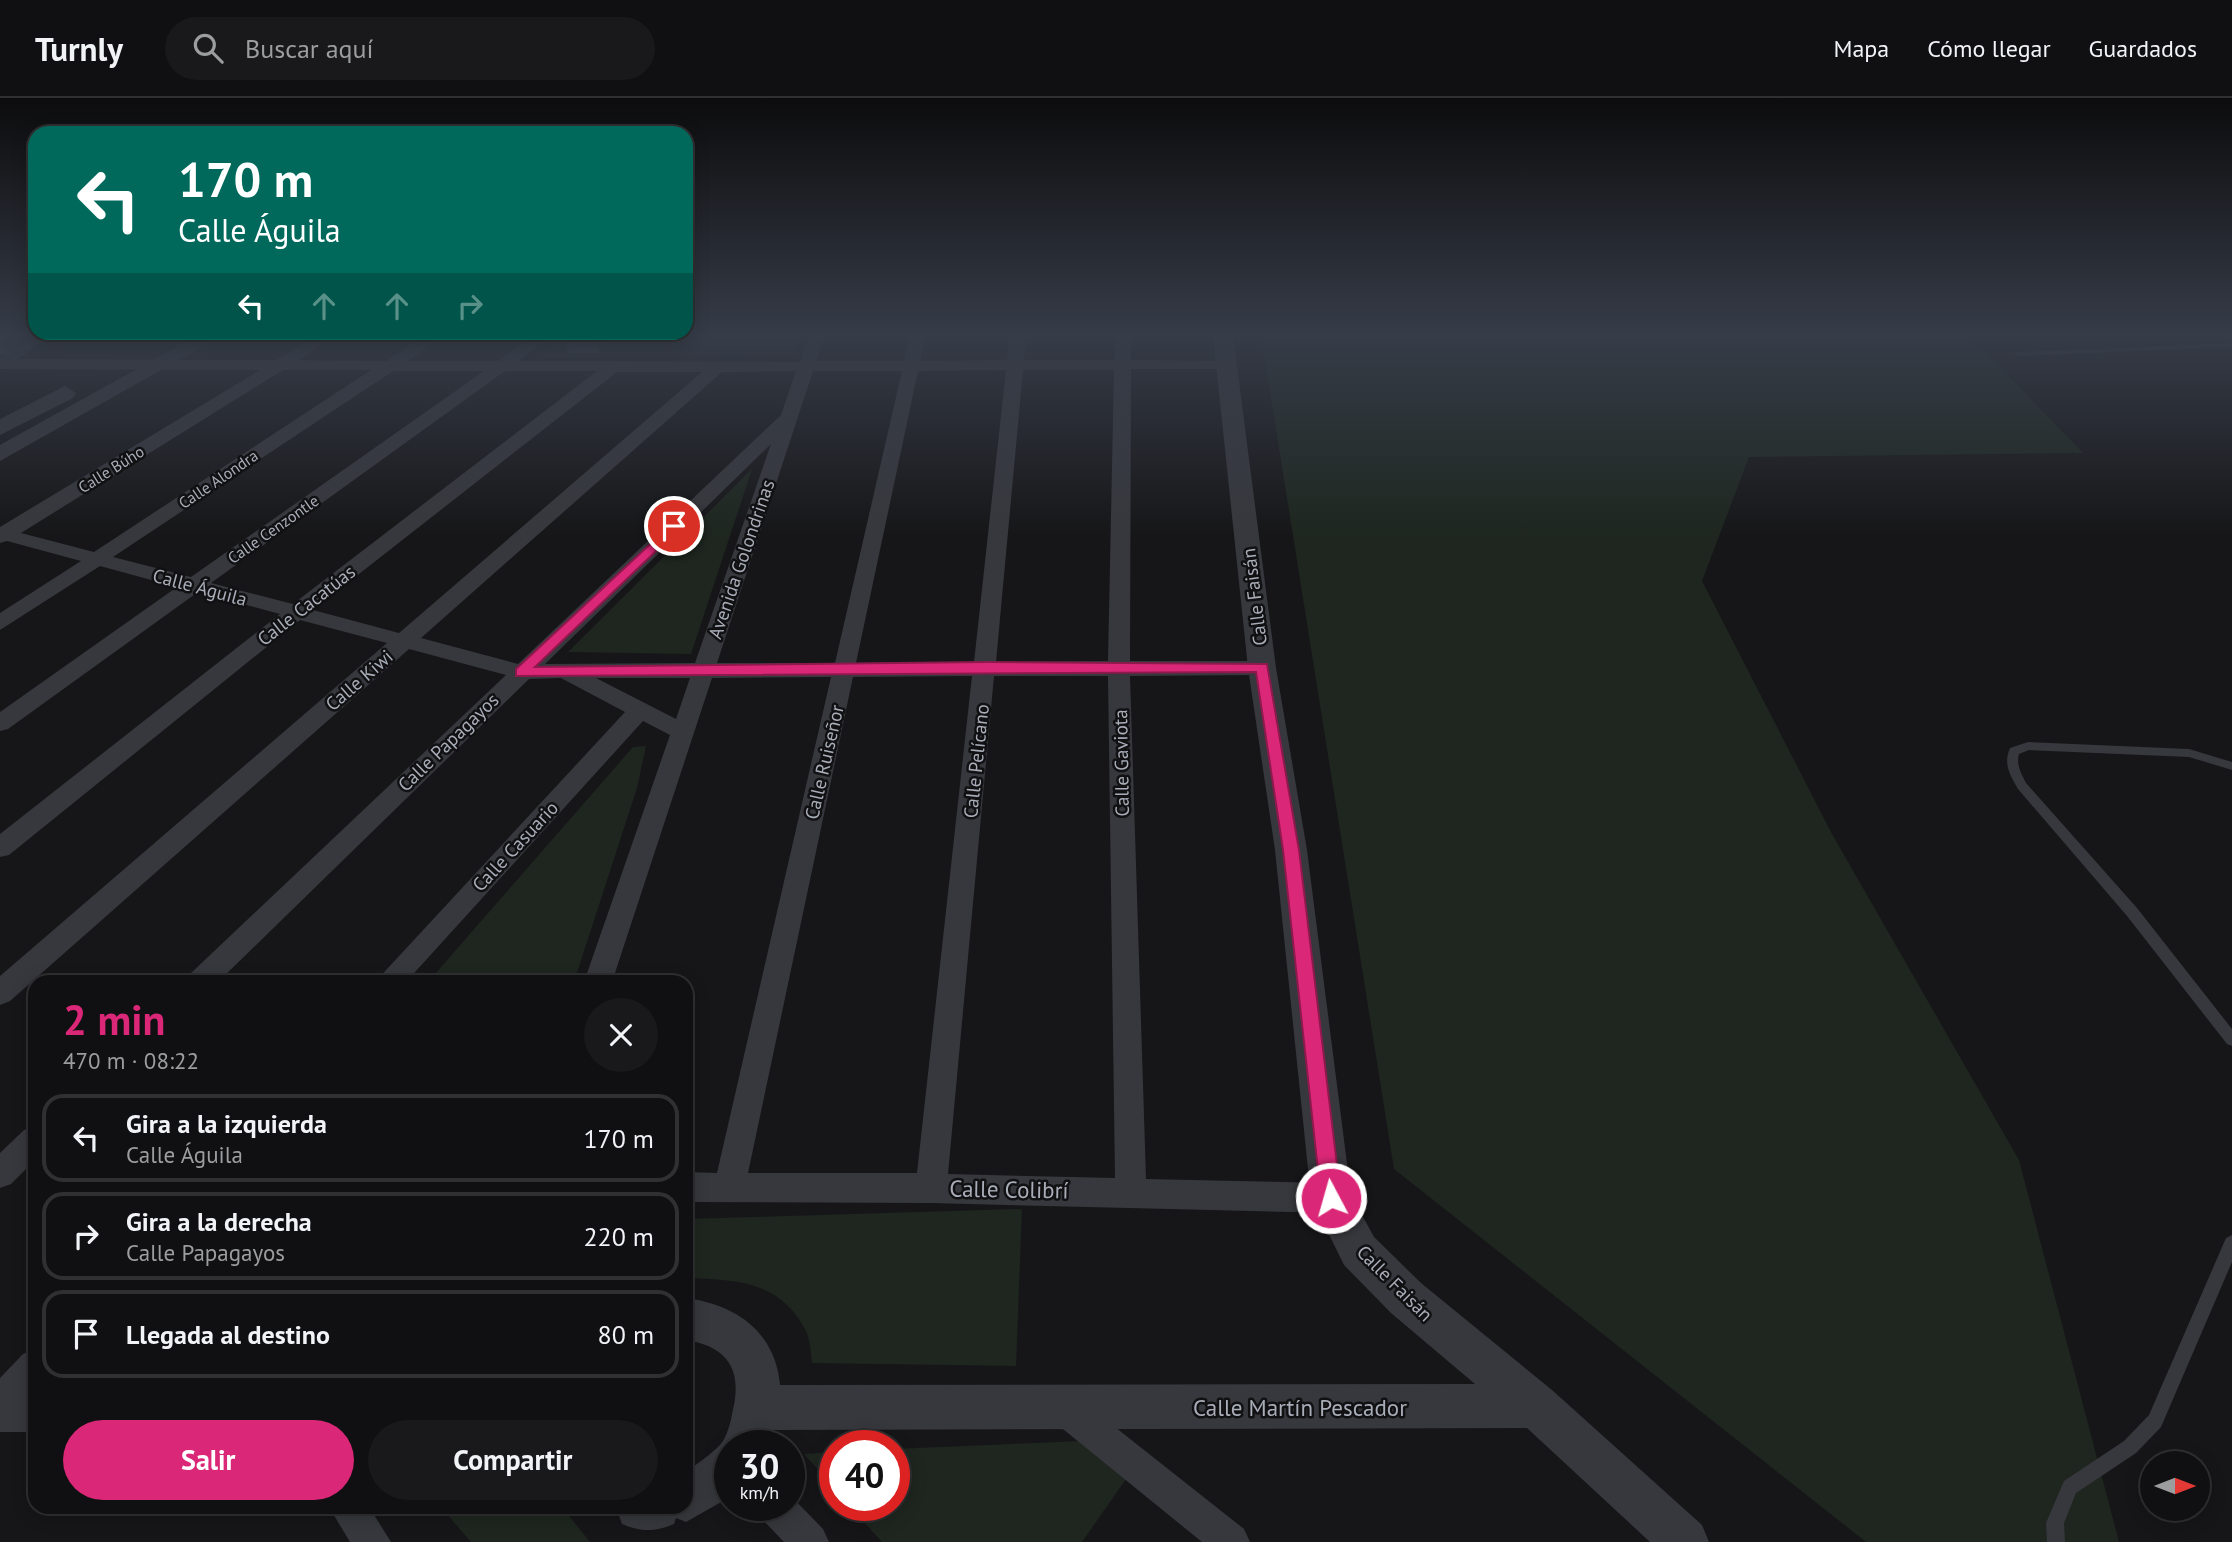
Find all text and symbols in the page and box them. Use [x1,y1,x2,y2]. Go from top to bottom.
search box [165,17,655,80]
text: Turnly [35,27,123,70]
icon: search [189,29,227,67]
text: Buscar aquí [245,32,373,65]
text: Mapa [1833,33,1889,64]
text: Cómo llegar [1927,33,2051,64]
text: Guardados [2089,33,2197,64]
text: 170 m [178,147,313,211]
icon: left [63,154,154,245]
text: Calle Águila [178,209,341,251]
icon: left [232,287,270,325]
icon: ahead [305,287,343,325]
icon: ahead [378,287,416,325]
icon: right [451,287,489,325]
street label: Calle Búho [74,441,148,497]
street label: Calle Alondra [175,445,261,513]
street label: Avenida Golondrinas [703,476,779,642]
street label: Calle Cenzontle [224,490,322,568]
pin [644,496,704,556]
icon: arrive [655,507,693,545]
street label: Calle Faisán [1236,547,1272,647]
street label: Calle Cacatúas [252,559,360,651]
street label: Calle Águila [150,563,250,611]
street label: Calle Kiwi [320,644,398,716]
street label: Calle Papagayos [392,688,504,796]
street label: Calle Ruiseñor [799,702,849,822]
street label: Calle Pelícano [958,703,994,819]
street label: Calle Gaviota [1108,709,1134,817]
street label: Calle Casuario [467,796,563,896]
text: 2 min [63,992,165,1047]
button: close [584,998,658,1072]
text: 470 m · 08:22 [63,1046,199,1075]
text: Gira a la izquierda [126,1107,327,1140]
icon: left [67,1119,105,1157]
text: 170 m [583,1122,654,1155]
text: Calle Águila [126,1140,243,1169]
position arrow [1294,1161,1368,1235]
street label: Calle Colibrí [949,1173,1069,1205]
text: Gira a la derecha [126,1205,312,1238]
icon: right [67,1217,105,1255]
text: 220 m [583,1220,654,1253]
text: Calle Papagayos [126,1238,285,1267]
street label: Calle Faisán [1352,1240,1438,1326]
icon: arrive [67,1315,105,1353]
text: Llegada al destino [126,1318,330,1351]
text: 80 m [598,1318,654,1351]
street label: Calle Martín Pescador [1193,1393,1407,1422]
button: Salir [63,1420,354,1500]
button: Compartir [368,1420,658,1500]
speed limit sign: 40 [819,1430,910,1521]
text: 30 [740,1443,779,1489]
north arrow [2140,1451,2210,1521]
map controls [2140,1451,2210,1521]
text: km/h [740,1481,779,1504]

